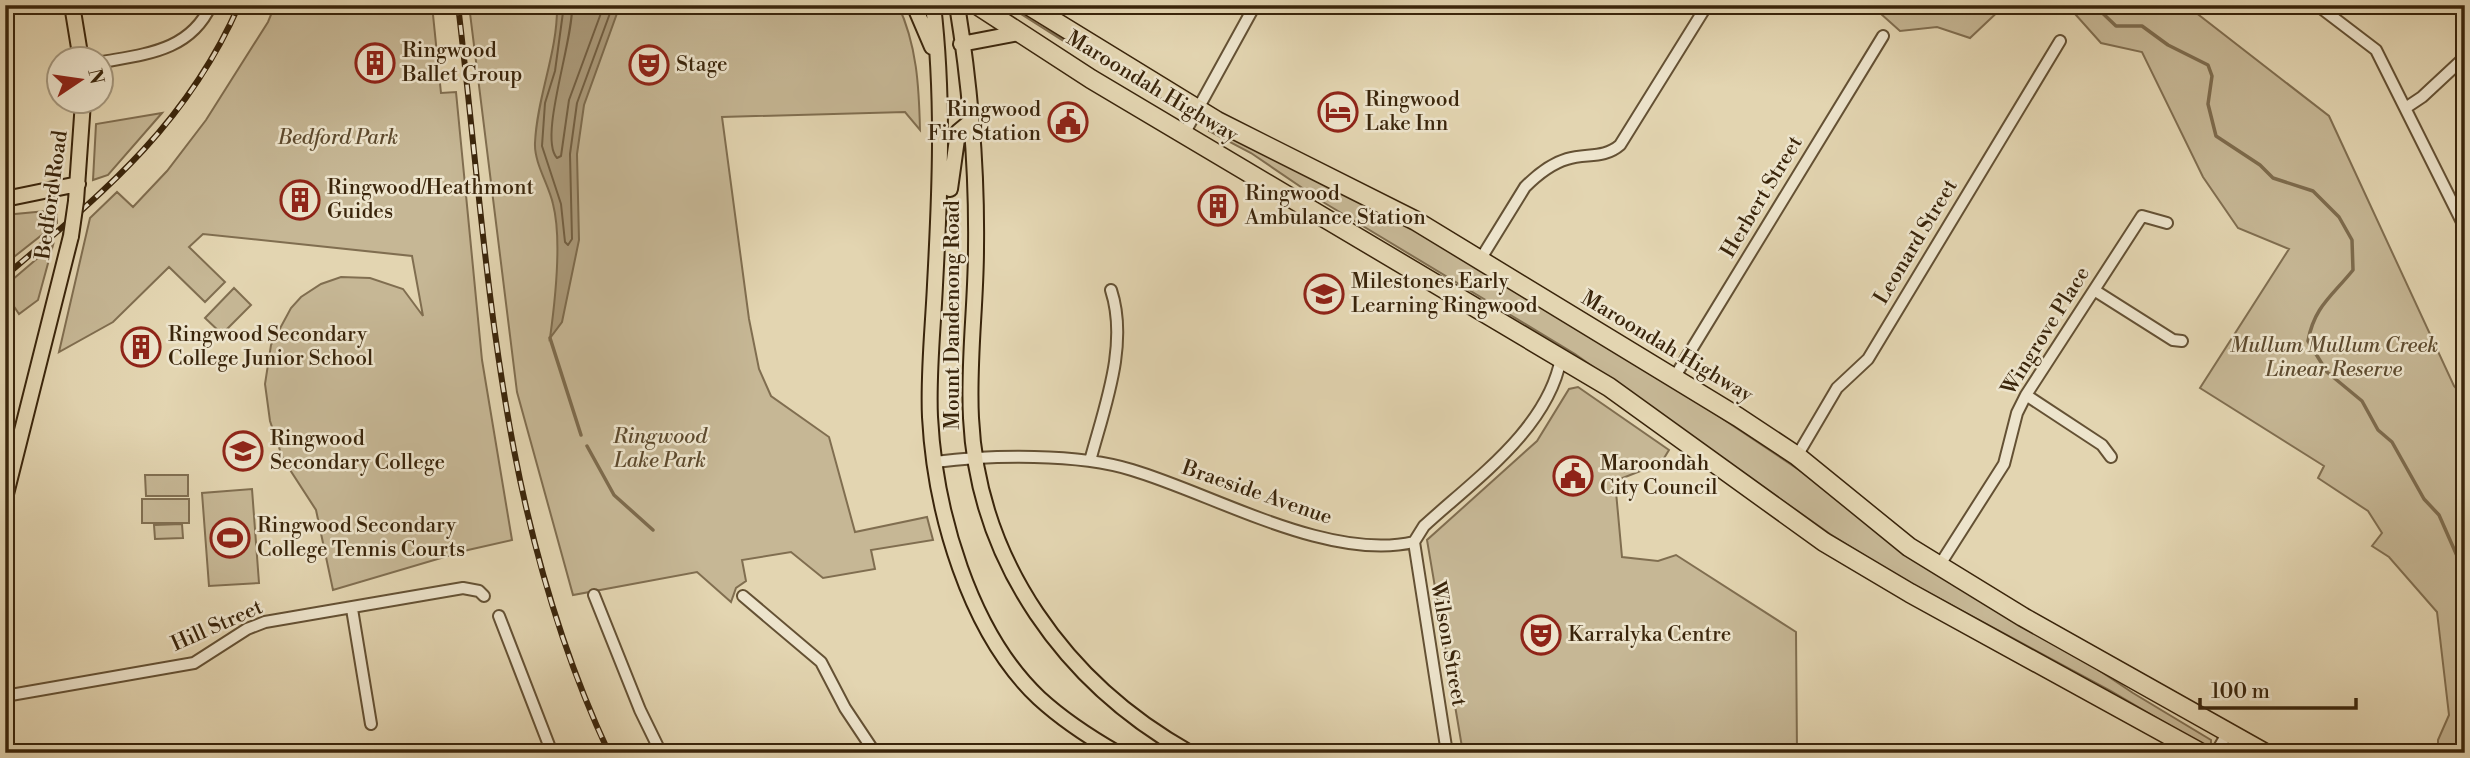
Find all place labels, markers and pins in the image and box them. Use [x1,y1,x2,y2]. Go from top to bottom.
place label: Ringwood Ballet Group [401,38,522,88]
building icon: Ringwood Ballet Group [354,42,396,84]
theatre icon: Stage [628,44,670,86]
place label: Stage [676,52,728,78]
place label: Ringwood Lake Inn [1365,87,1460,137]
hotel icon: Ringwood Lake Inn [1317,91,1359,133]
place label: Ringwood Fire Station [928,97,1041,147]
public building icon: Ringwood Fire Station [1047,101,1089,143]
place label: Ringwood/Heathmont Guides [327,175,535,225]
building icon: Ringwood/Heathmont Guides [279,179,321,221]
place label: Ringwood Ambulance Station [1244,181,1426,231]
building icon: Ringwood Ambulance Station [1197,185,1239,227]
place label: Milestones Early Learning Ringwood [1351,269,1537,319]
school or university icon: Milestones Early Learning Ringwood [1303,273,1345,315]
place label: Ringwood Secondary College Junior School [168,322,373,372]
building icon: Ringwood Secondary College Junior School [120,326,162,368]
place label: Ringwood Secondary College [270,426,445,476]
school or university icon: Ringwood Secondary College [222,430,264,472]
place label: Maroondah City Council [1600,451,1718,501]
public building icon: Maroondah City Council [1552,455,1594,497]
place label: Ringwood Secondary College Tennis Courts [257,513,465,563]
sports icon: Ringwood Secondary College Tennis Courts [209,517,251,559]
theatre icon: Karralyka Centre [1520,614,1562,656]
place label: Karralyka Centre [1568,622,1731,648]

